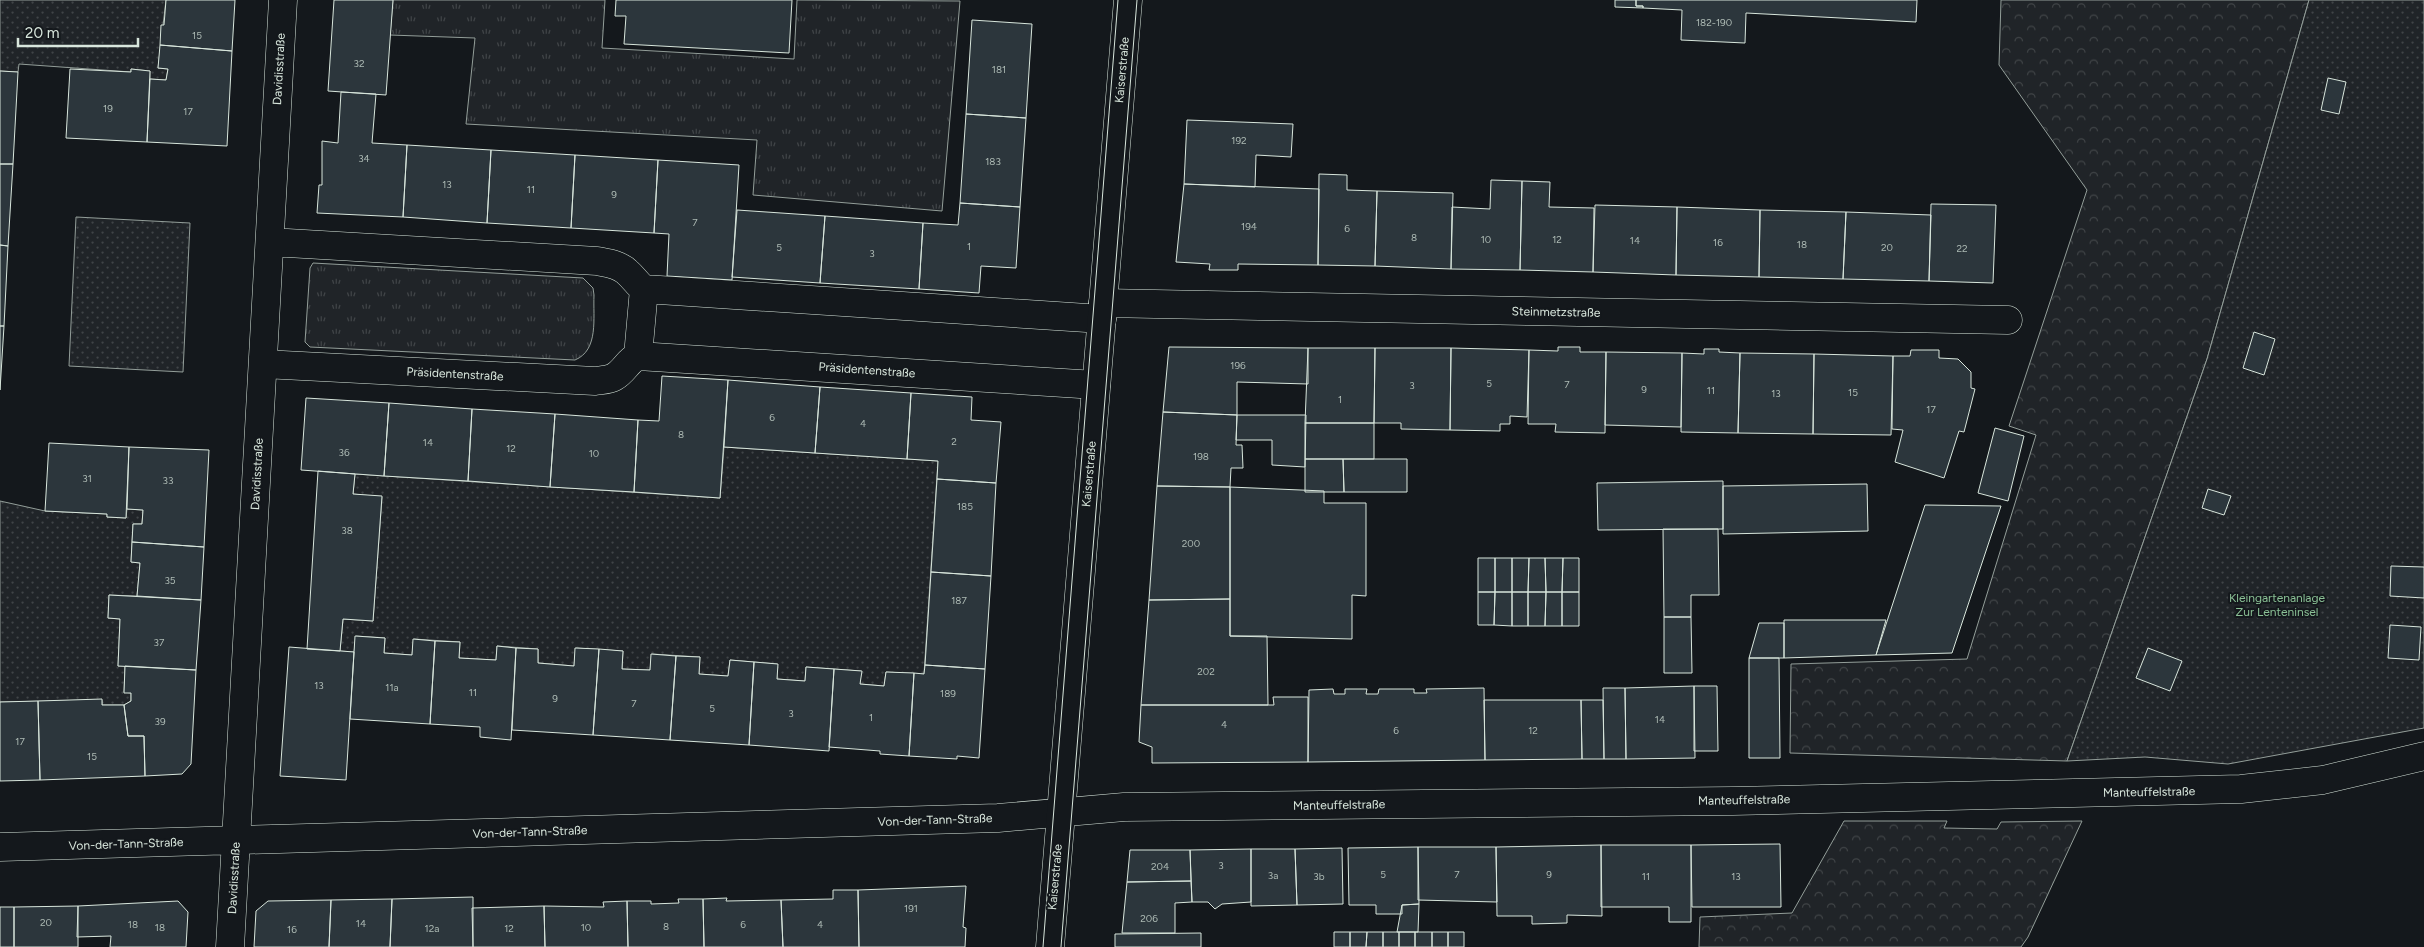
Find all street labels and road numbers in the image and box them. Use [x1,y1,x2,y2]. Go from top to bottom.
street label: Davidisstraße [270,32,288,105]
street label: Kaiserstraße [1112,36,1132,103]
street label: Steinmetzstraße [1512,304,1601,320]
street label: Präsidentenstraße [818,360,916,380]
street label: Präsidentenstraße [406,364,504,384]
street label: Davidisstraße [248,437,266,510]
street label: Kaiserstraße [1079,440,1099,507]
street label: Manteuffelstraße [2103,784,2196,800]
street label: Manteuffelstraße [1698,792,1791,808]
street label: Manteuffelstraße [1293,797,1386,813]
street label: Von-der-Tann-Straße [877,811,993,829]
street label: Von-der-Tann-Straße [472,823,588,841]
street label: Von-der-Tann-Straße [68,835,184,853]
street label: Davidisstraße [225,841,243,914]
street label: Kaiserstraße [1045,843,1065,910]

